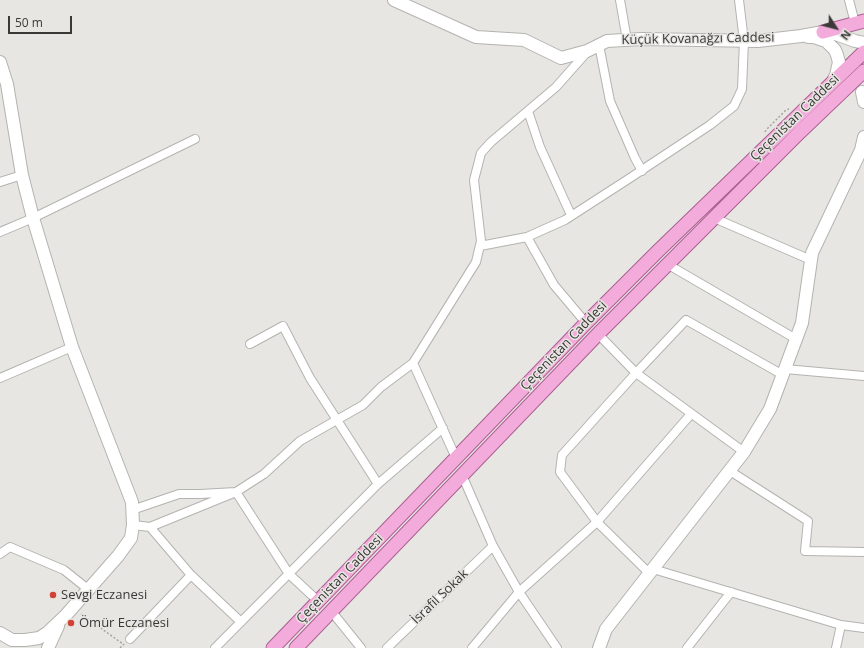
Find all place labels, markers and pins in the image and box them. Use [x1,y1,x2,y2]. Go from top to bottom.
place label: Sevgi Eczanesi [61,587,147,603]
marker: Sevgi Eczanesi [48,590,58,600]
place label: Ömür Eczanesi [79,615,169,631]
marker: Ömür Eczanesi [66,618,76,628]

